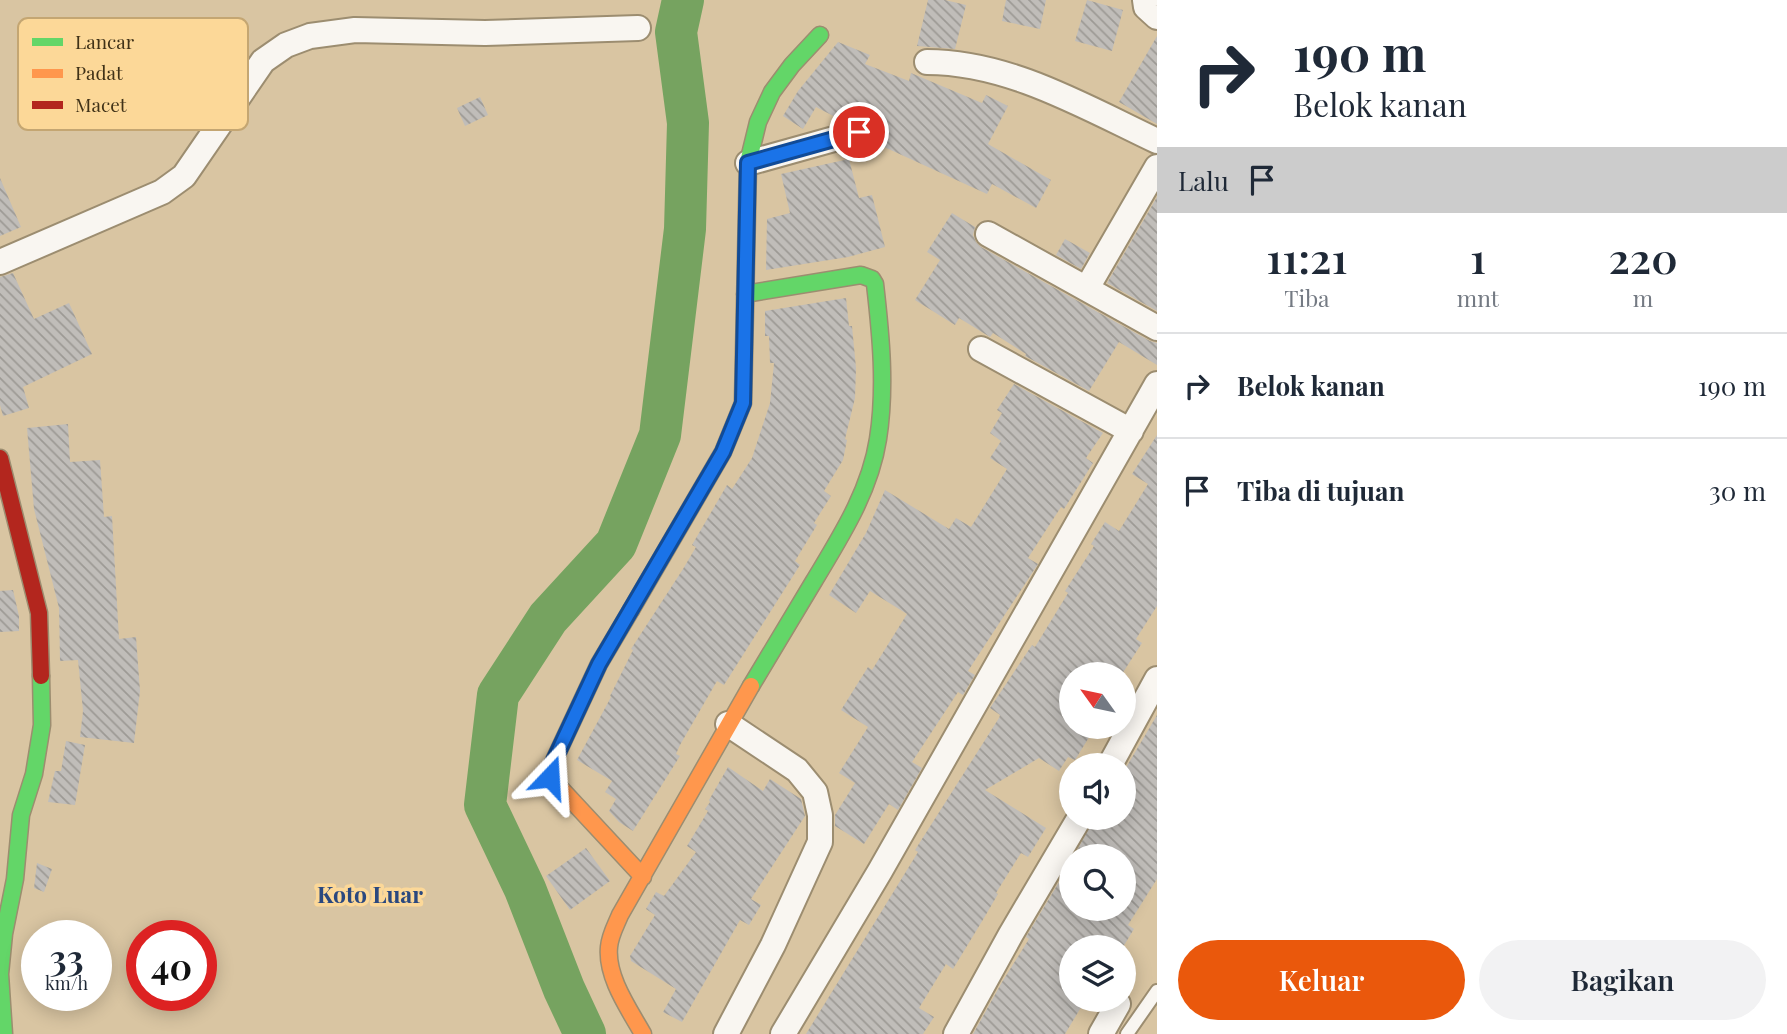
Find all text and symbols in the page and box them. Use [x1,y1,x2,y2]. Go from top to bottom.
legend [18,18,248,130]
text: 190 m [1293,19,1426,84]
text: Lancar [75,28,135,54]
icon: right [1178,28,1269,119]
text: Padat [75,59,123,85]
text: Belok kanan [1293,82,1467,125]
text: Macet [75,91,127,117]
pin [829,102,889,162]
icon: arrive [840,113,878,151]
icon: arrive [1243,161,1281,199]
text: Lalu [1178,163,1229,198]
text: 11:21 [1266,229,1347,285]
text: 1 [1470,229,1486,285]
text: 220 [1608,229,1678,285]
text: Tiba [1284,282,1330,313]
text: mnt [1457,282,1499,313]
text: m [1633,282,1653,313]
icon: right [1178,367,1216,405]
text: Belok kanan [1237,368,1385,403]
text: 190 m [1698,368,1766,403]
icon: arrive [1178,472,1216,510]
text: Tiba di tujuan [1237,473,1405,508]
text: 30 m [1709,473,1766,508]
north arrow [1059,662,1136,738]
map controls [1059,662,1136,1012]
position arrow [513,740,587,814]
button: sound [1059,753,1136,830]
button: search [1059,844,1136,921]
district label: Koto Luar [317,878,423,909]
speed limit sign: 40 [126,920,217,1011]
text: 33 [49,933,84,980]
button: layers [1059,935,1136,1012]
button: Keluar [1178,940,1465,1020]
button: Bagikan [1479,940,1766,1020]
text: km/h [45,971,88,995]

